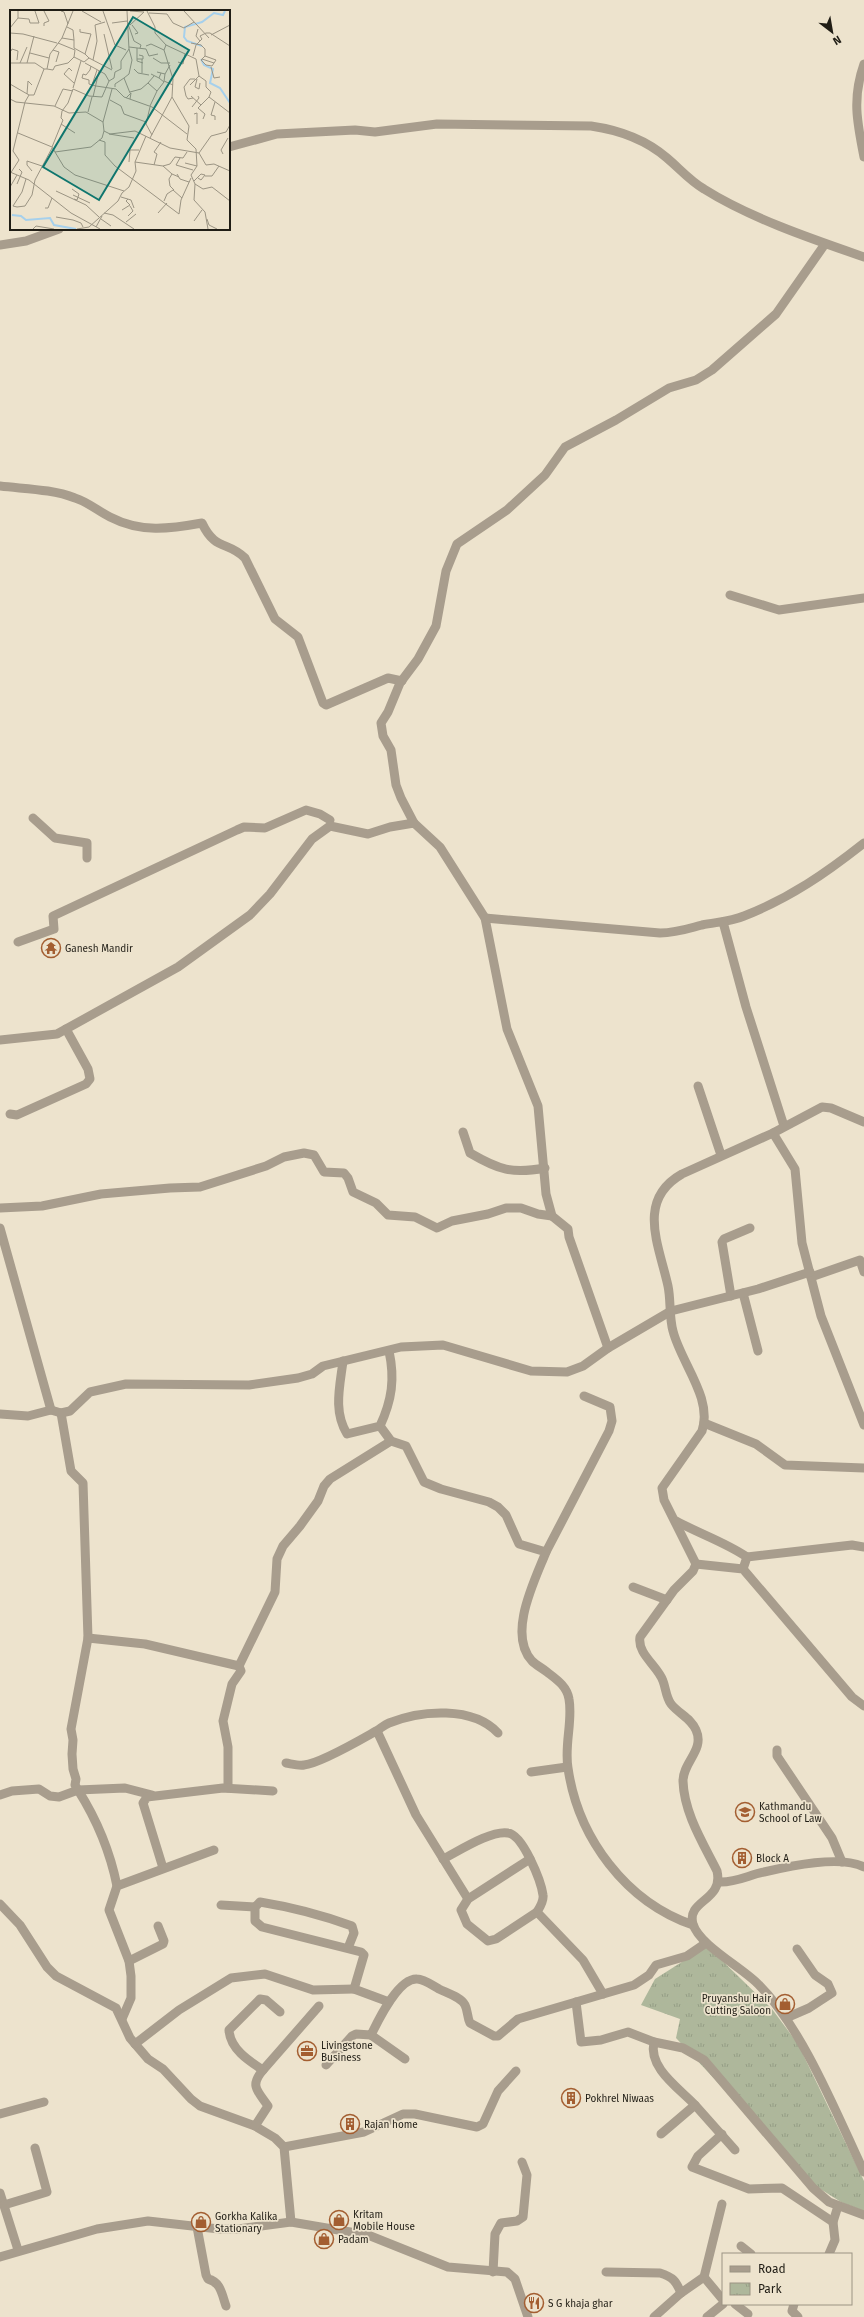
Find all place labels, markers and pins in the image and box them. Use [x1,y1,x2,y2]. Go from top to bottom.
temple icon: Ganesh Mandir [40,937,62,959]
place label: Ganesh Mandir [65,943,133,955]
school or university icon: Kathmandu School of Law [734,1801,756,1823]
place label: Kathmandu School of Law [759,1801,822,1825]
building icon: Block A [731,1847,753,1869]
place label: Block A [756,1853,789,1865]
place label: Pruyanshu Hair Cutting Saloon [702,1993,771,2017]
shop icon: Pruyanshu Hair Cutting Saloon [774,1993,796,2015]
office icon: Livingstone Business [296,2040,318,2062]
place label: Livingstone Business [321,2040,373,2064]
building icon: Pokhrel Niwaas [560,2087,582,2109]
place label: Pokhrel Niwaas [585,2093,654,2105]
building icon: Rajan home [339,2113,361,2135]
place label: Rajan home [364,2119,418,2131]
shop icon: Kritam Mobile House [328,2209,350,2231]
place label: Kritam Mobile House [353,2209,415,2233]
shop icon: Gorkha Kalika Stationary [190,2211,212,2233]
place label: Gorkha Kalika Stationary [215,2211,277,2235]
shop icon: Padam [313,2228,335,2250]
place label: Padam [338,2234,369,2246]
restaurant icon: S G khaja ghar [523,2292,545,2314]
place label: S G khaja ghar [548,2298,613,2310]

